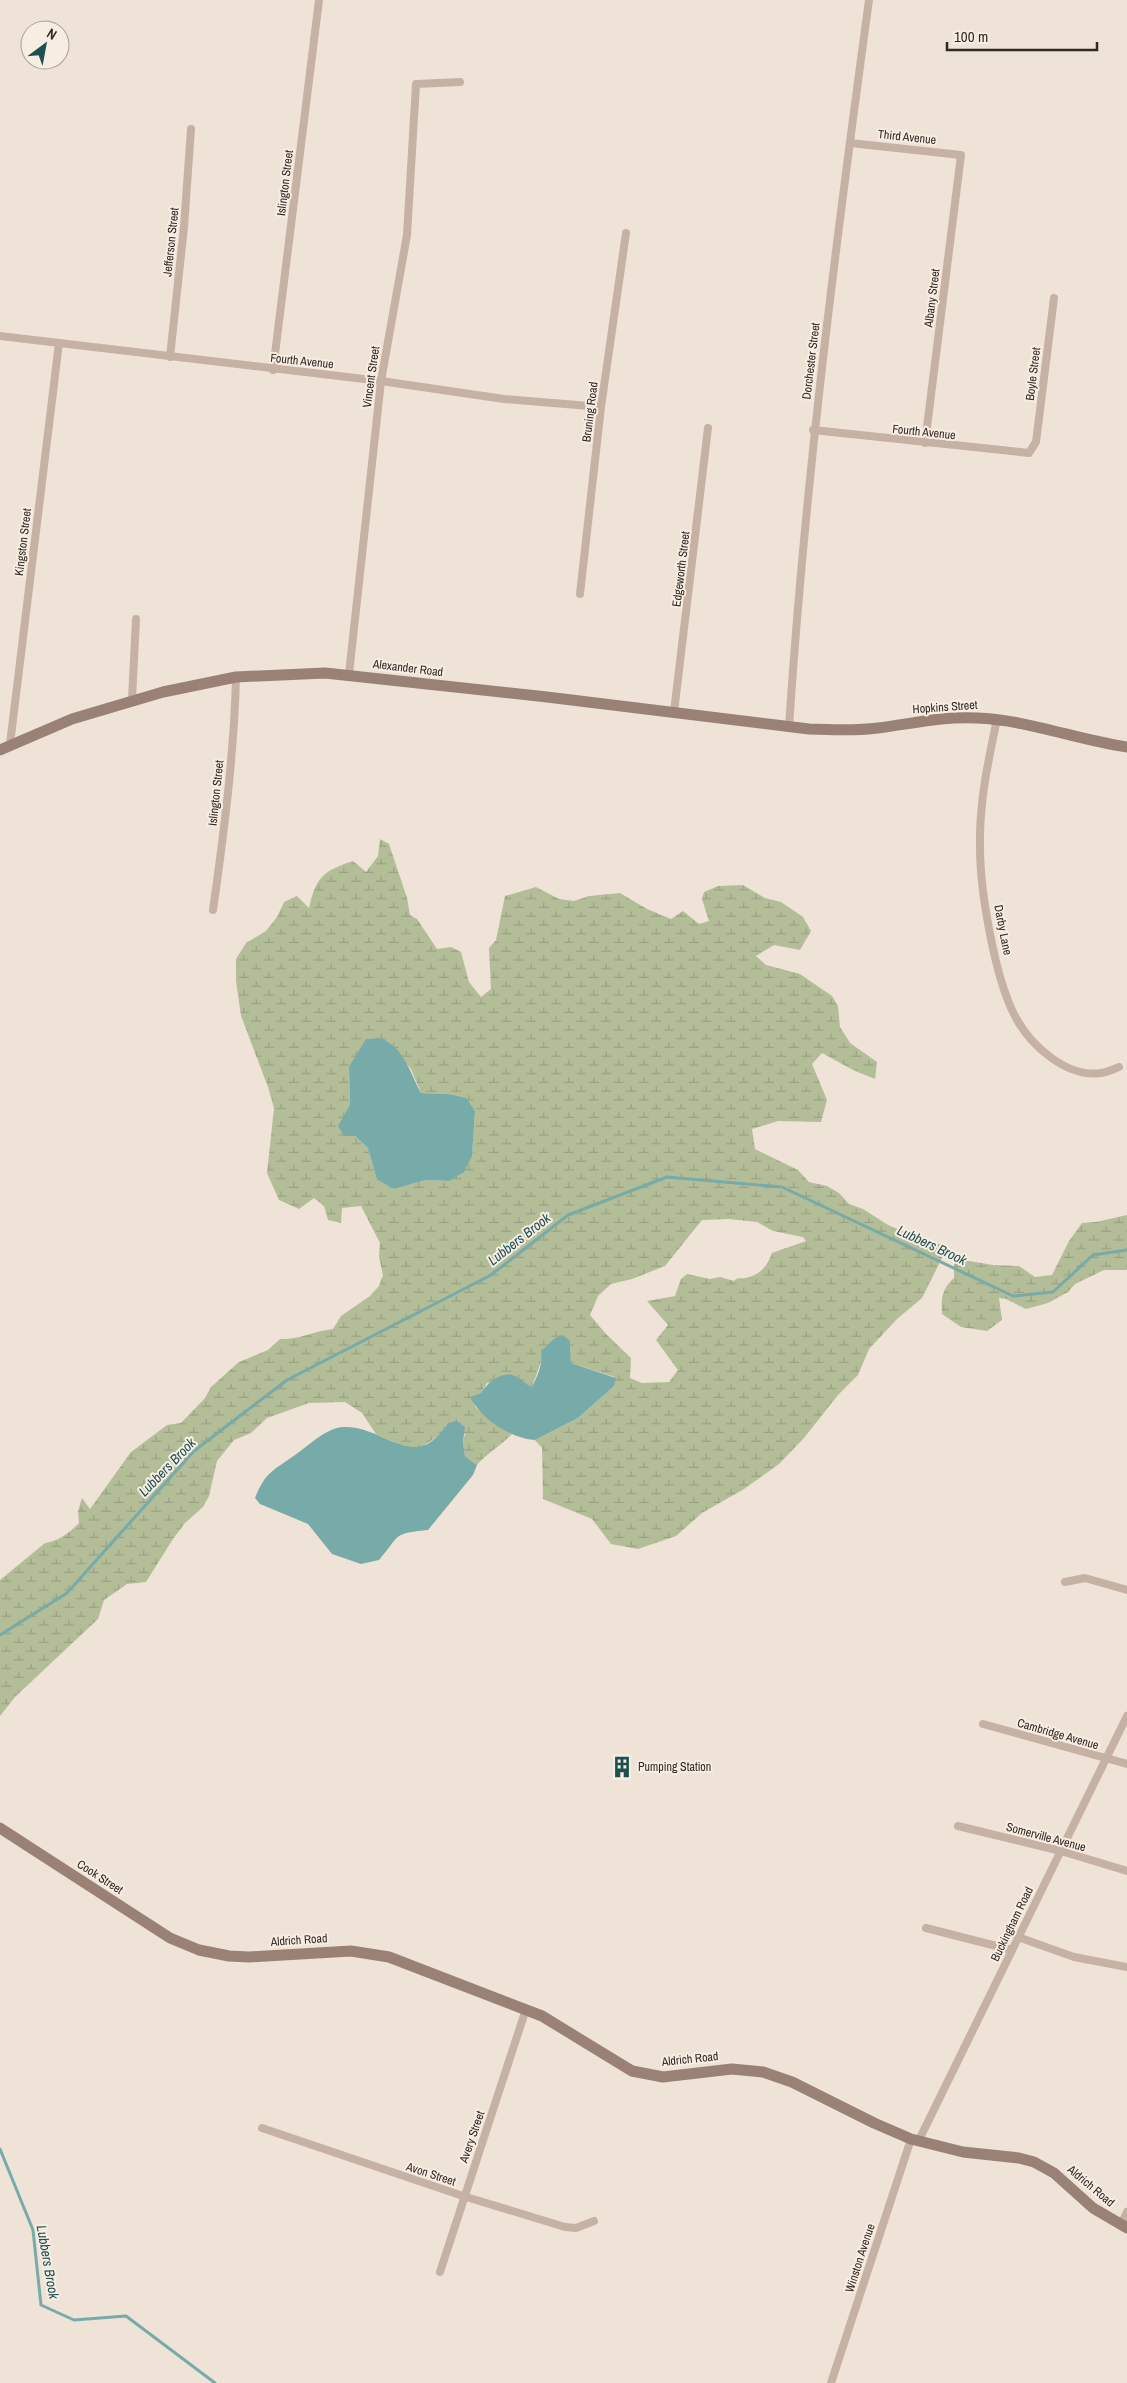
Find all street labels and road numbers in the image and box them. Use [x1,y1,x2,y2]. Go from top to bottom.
street label: Third Avenue [877,126,937,148]
street label: Islington Street [273,149,297,217]
street label: Jefferson Street [159,206,183,277]
street label: Albany Street [920,267,944,329]
street label: Dorchester Street [798,322,824,400]
street label: Vincent Street [359,345,383,409]
street label: Boyle Street [1022,346,1044,402]
street label: Fourth Avenue [270,350,334,372]
street label: Bruning Road [578,381,602,443]
street label: Fourth Avenue [892,421,956,443]
street label: Kingston Street [11,507,35,577]
street label: Edgeworth Street [668,530,694,608]
street label: Alexander Road [371,656,444,680]
street label: Hopkins Street [912,697,978,717]
street label: Islington Street [205,759,227,827]
street label: Darby Lane [990,904,1016,956]
street label: Cambridge Avenue [1015,1715,1101,1753]
street label: Somerville Avenue [1004,1819,1088,1855]
street label: Cook Street [74,1856,126,1898]
street label: Buckingham Road [987,1884,1037,1964]
street label: Aldrich Road [269,1930,328,1950]
street label: Aldrich Road [660,2048,719,2070]
street label: Avery Street [455,2109,488,2166]
street label: Avon Street [403,2158,458,2190]
street label: Aldrich Road [1063,2161,1118,2210]
street label: Winston Avenue [841,2222,879,2294]

